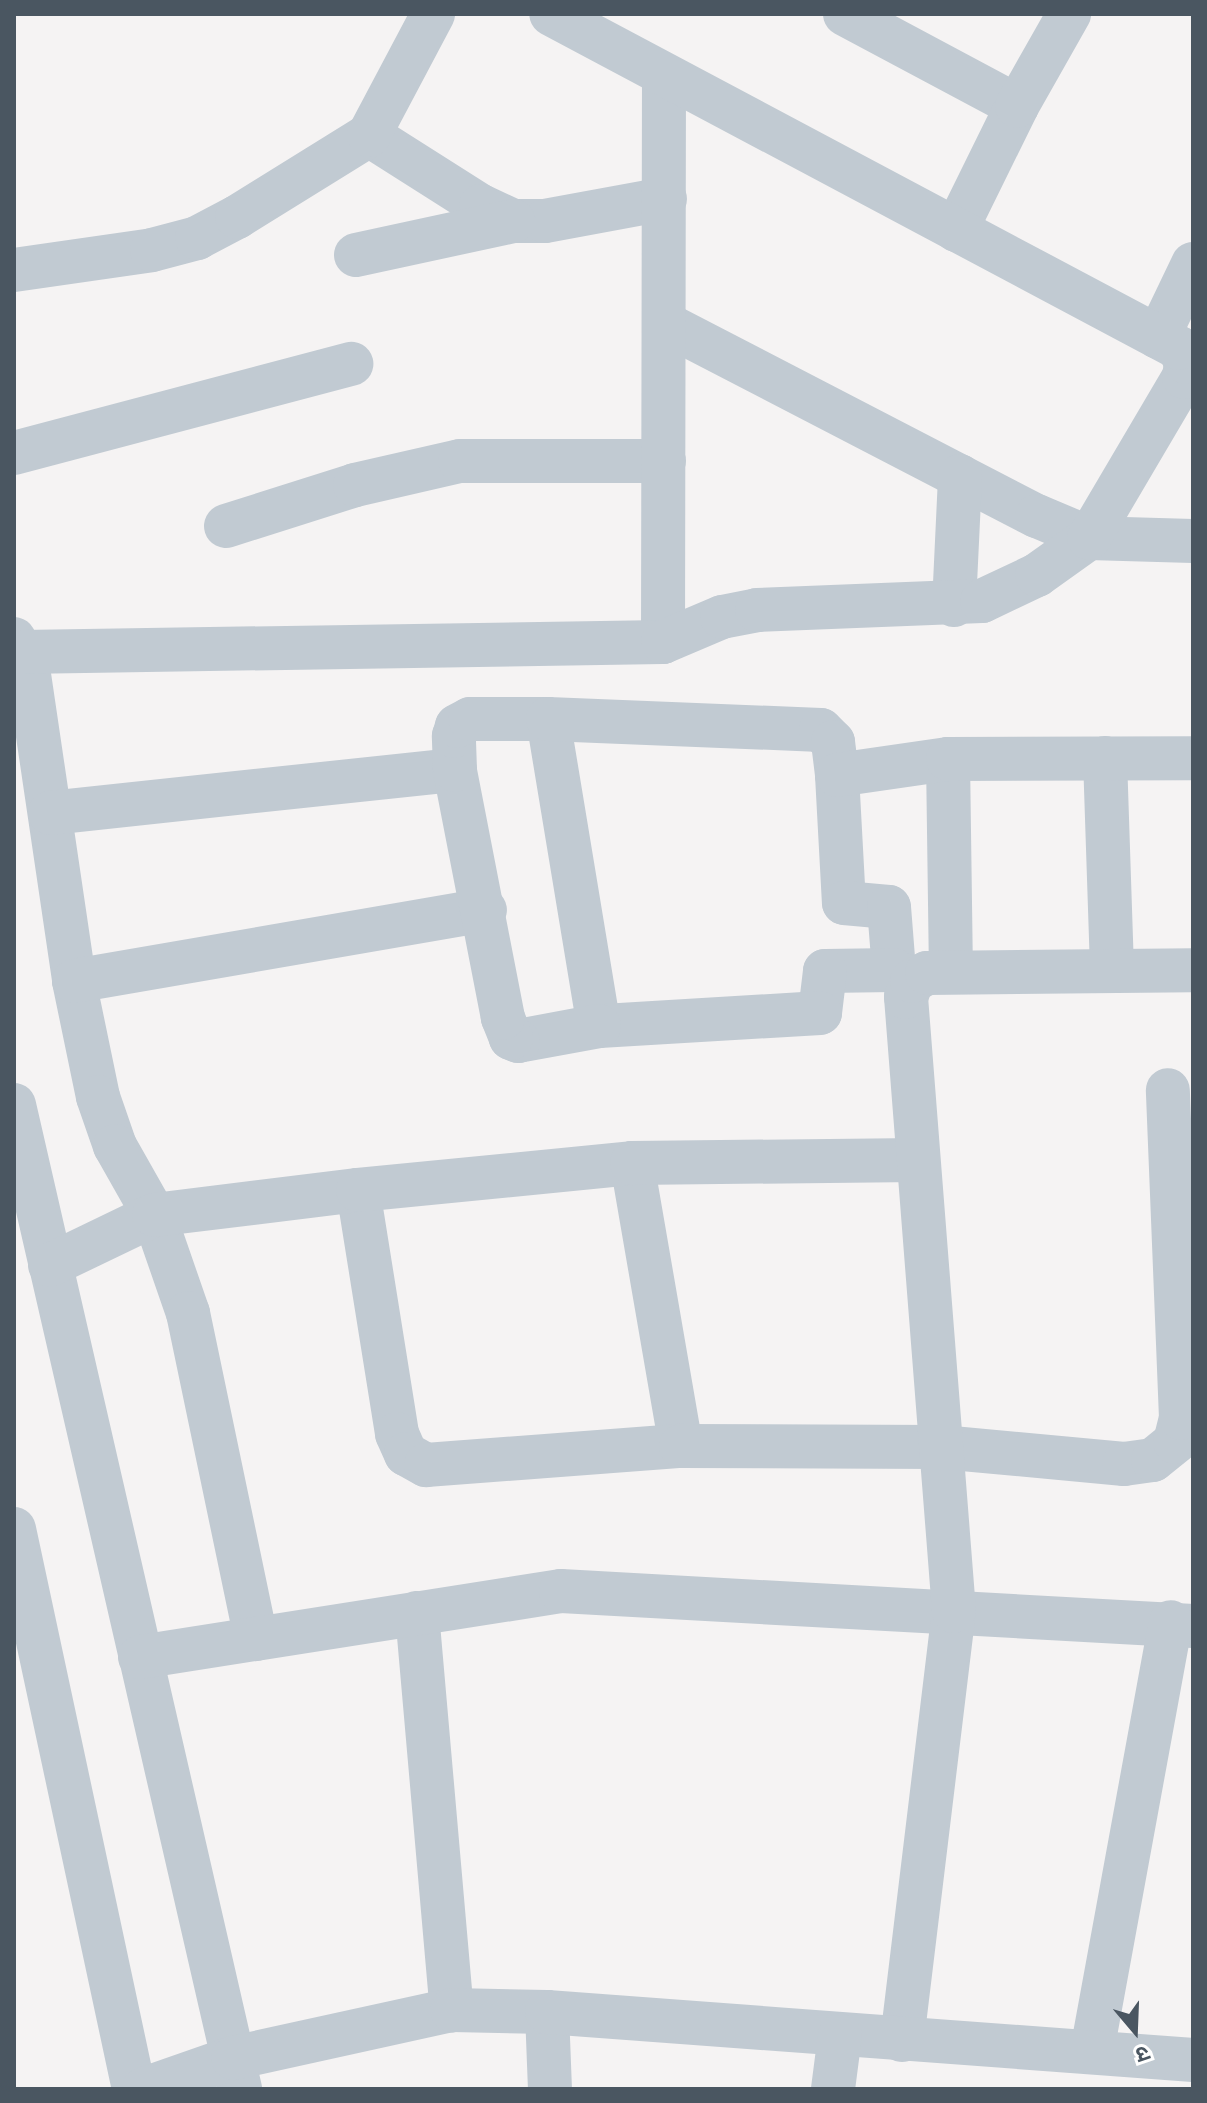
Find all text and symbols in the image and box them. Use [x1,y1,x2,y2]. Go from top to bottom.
north arrow [1095,1991,1175,2071]
text: उ [1132,2039,1153,2069]

